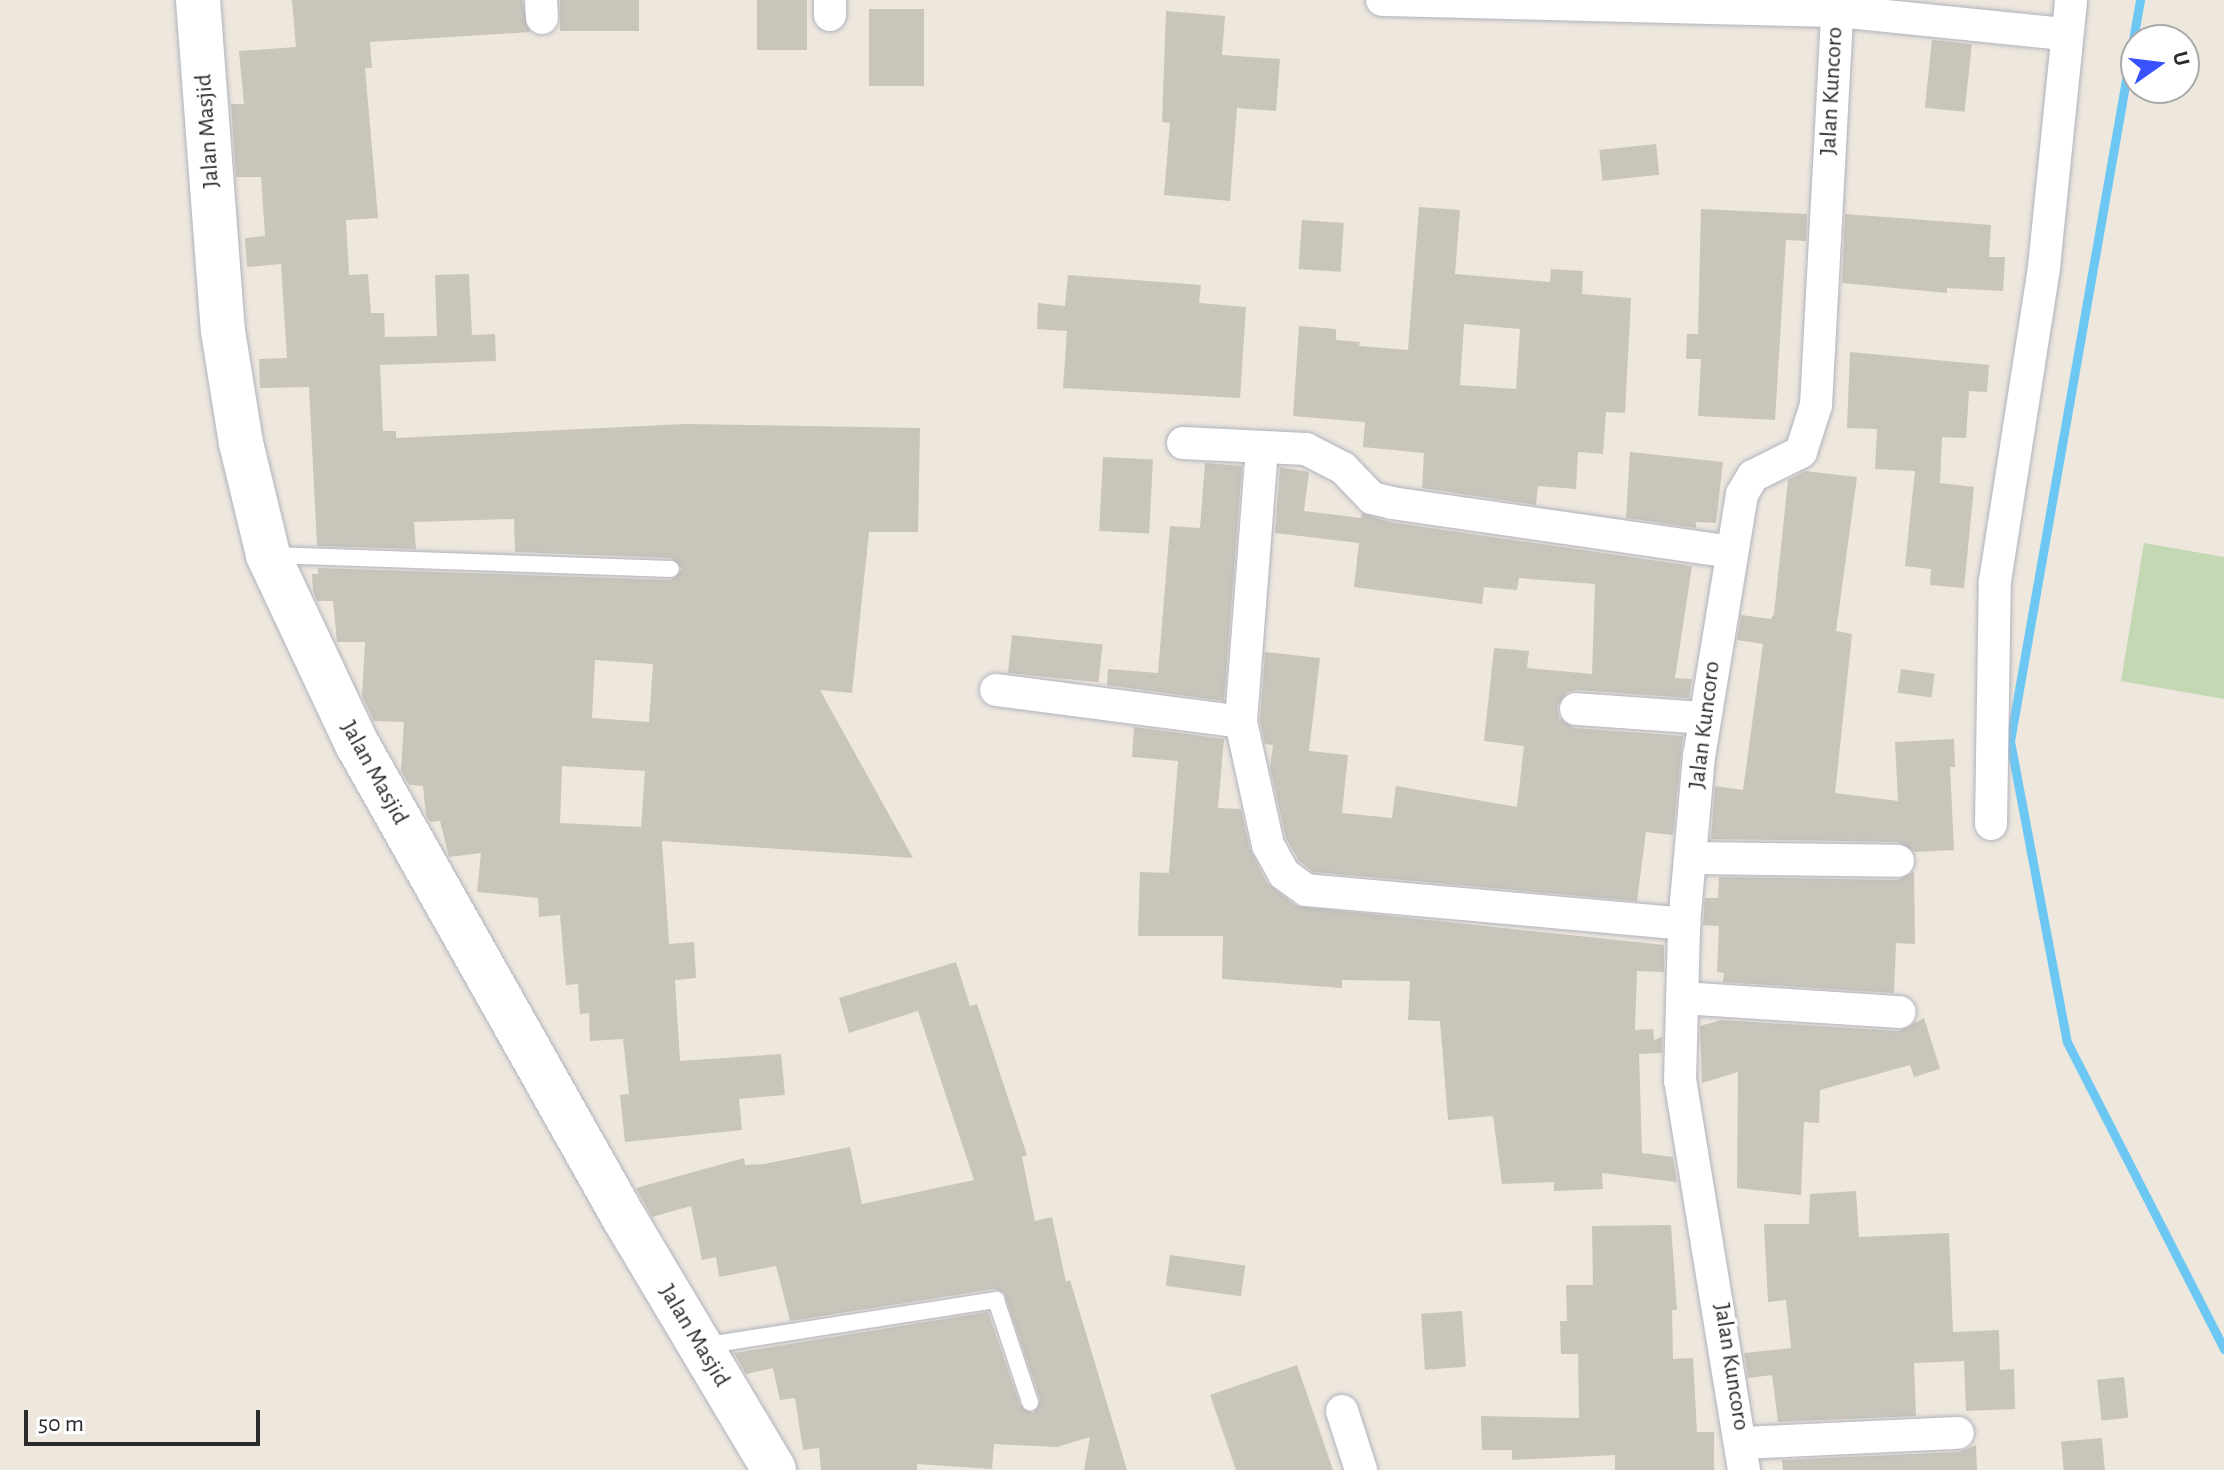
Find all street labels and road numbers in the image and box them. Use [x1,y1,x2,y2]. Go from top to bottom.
street label: Jalan Kuncoro [1814,26,1850,156]
street label: Jalan Masjid [190,73,226,189]
street label: Jalan Kuncoro [1683,659,1727,791]
street label: Jalan Masjid [334,716,414,830]
street label: Jalan Masjid [652,1280,736,1392]
street label: Jalan Kuncoro [1707,1301,1755,1433]

